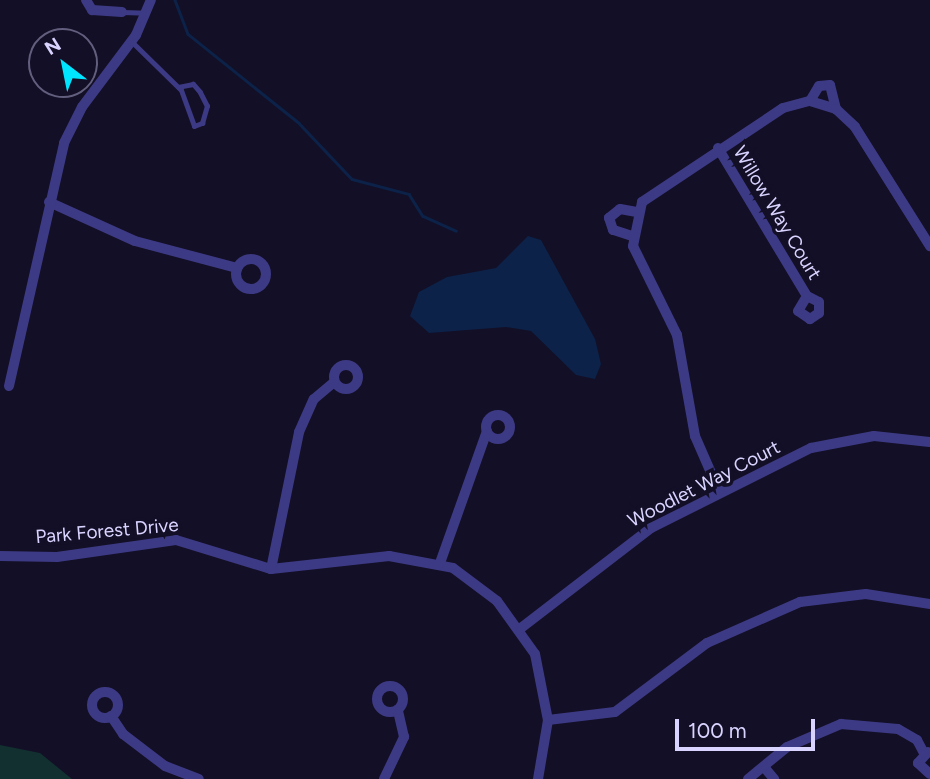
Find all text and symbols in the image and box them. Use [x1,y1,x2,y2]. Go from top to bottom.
north arrow [28,28,98,98]
text: N [40,33,65,60]
street label: Willow Way Court [728,142,826,284]
street label: Woodlet Way Court [624,436,784,532]
street label: Park Forest Drive [35,513,179,549]
scale bar [678,706,818,750]
text: 100 m [688,718,747,743]

